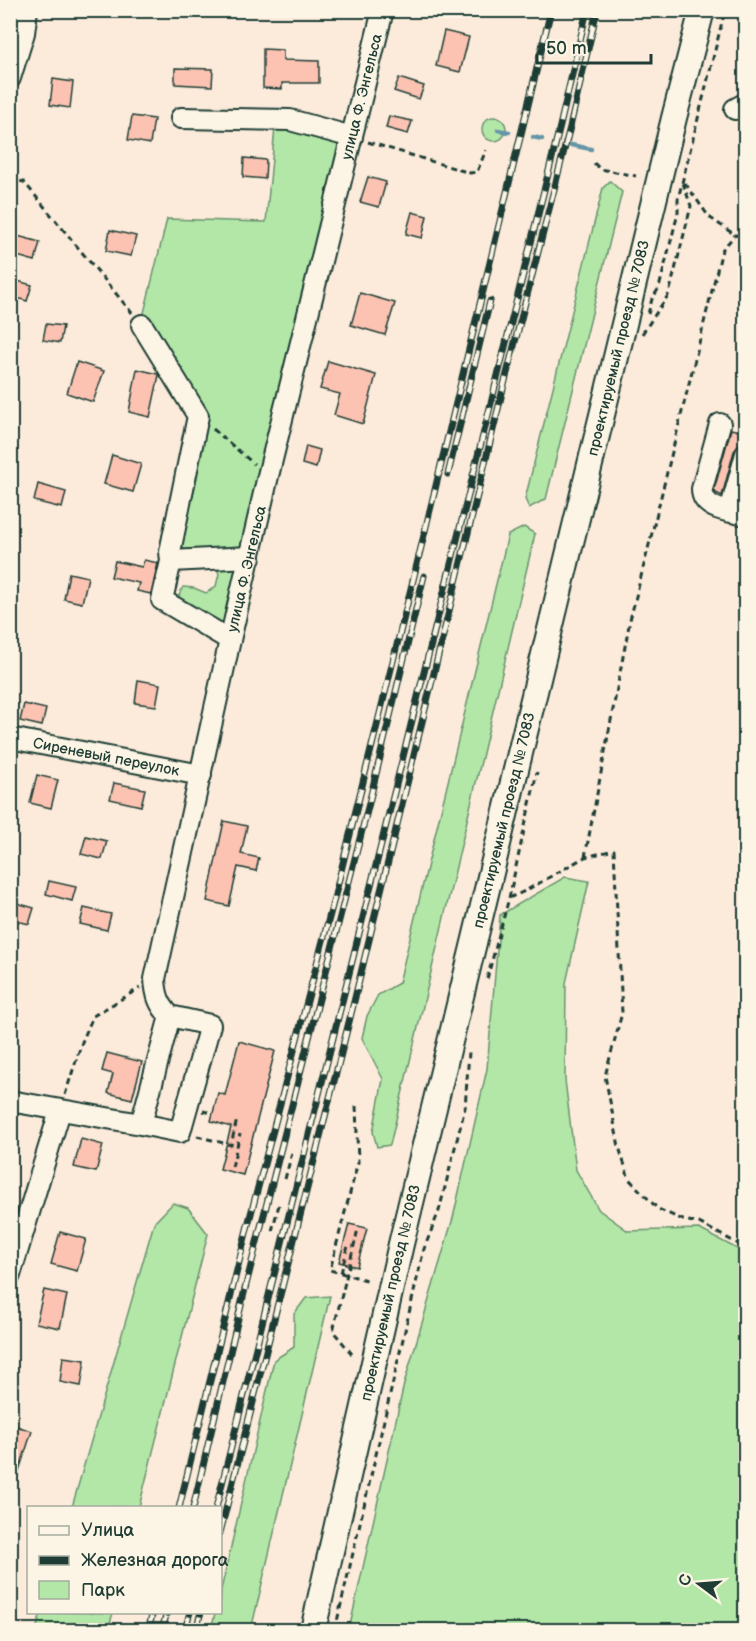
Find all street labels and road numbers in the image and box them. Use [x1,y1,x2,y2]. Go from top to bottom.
street label: улица Ф. Энгельса [337,32,386,162]
street label: проектируемый проезд № 7083 [583,238,654,458]
street label: улица Ф. Энгельса [223,504,270,634]
street label: проектируемый проезд № 7083 [468,710,539,930]
street label: Сиреневый переулок [31,733,181,780]
street label: проектируемый проезд № 7083 [356,1183,425,1403]

